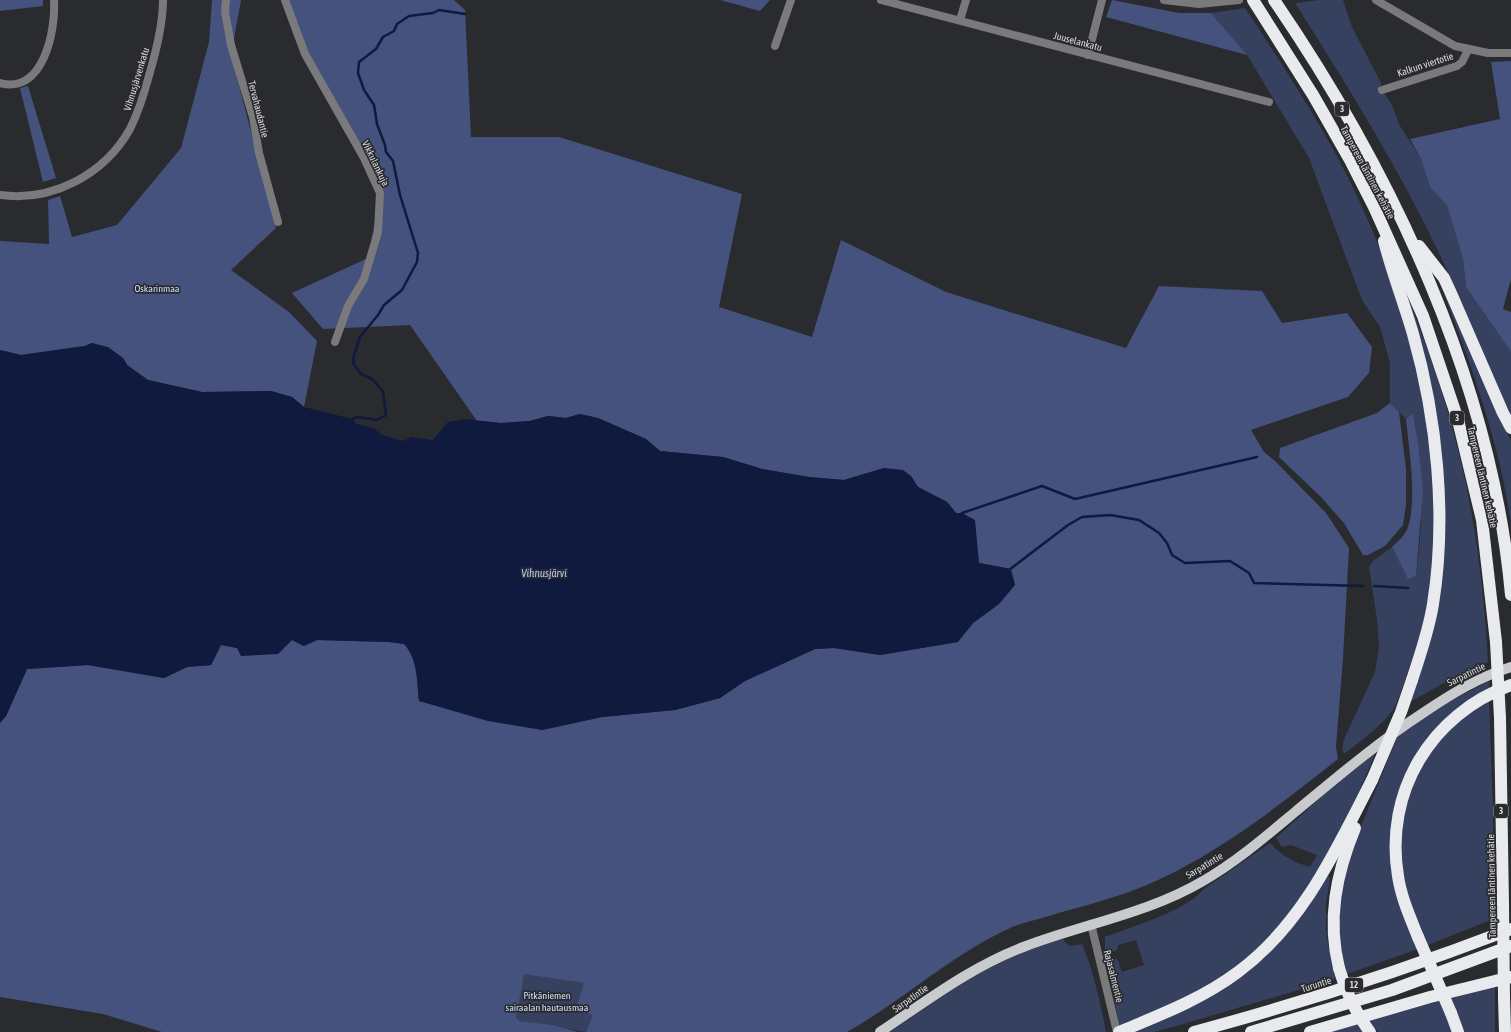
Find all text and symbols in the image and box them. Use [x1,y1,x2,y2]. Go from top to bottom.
street label: Juuselankatu [1052,30,1104,53]
street label: Vihnusjärvenkatu [122,46,151,112]
street label: Kalkun viertotie [1396,50,1455,79]
street label: Tervahaudantie [246,80,271,139]
road number: 3 [1335,102,1349,116]
street label: Tampereen läntinen kehätie [1338,124,1397,221]
street label: Vikkulankuja [360,139,391,188]
park label: Oskarinmaa [134,283,180,294]
road number: 3 [1450,411,1464,425]
street label: Tampereen läntinen kehätie [1465,425,1500,529]
water label: Vihnusjärvi [521,567,567,579]
street label: Sarpatintie [1445,660,1487,688]
road number: 3 [1494,804,1508,818]
street label: Tampereen läntinen kehätie [1485,833,1498,938]
street label: Sarpatintie [1184,850,1225,881]
street label: Rajasalmentie [1102,949,1125,1004]
street label: Turuntie [1300,974,1333,995]
road number: 12 [1345,978,1363,992]
street label: Sarpatintie [890,982,931,1015]
park label: Pitkäniemen sairaalan hautausmaa [506,990,589,1013]

